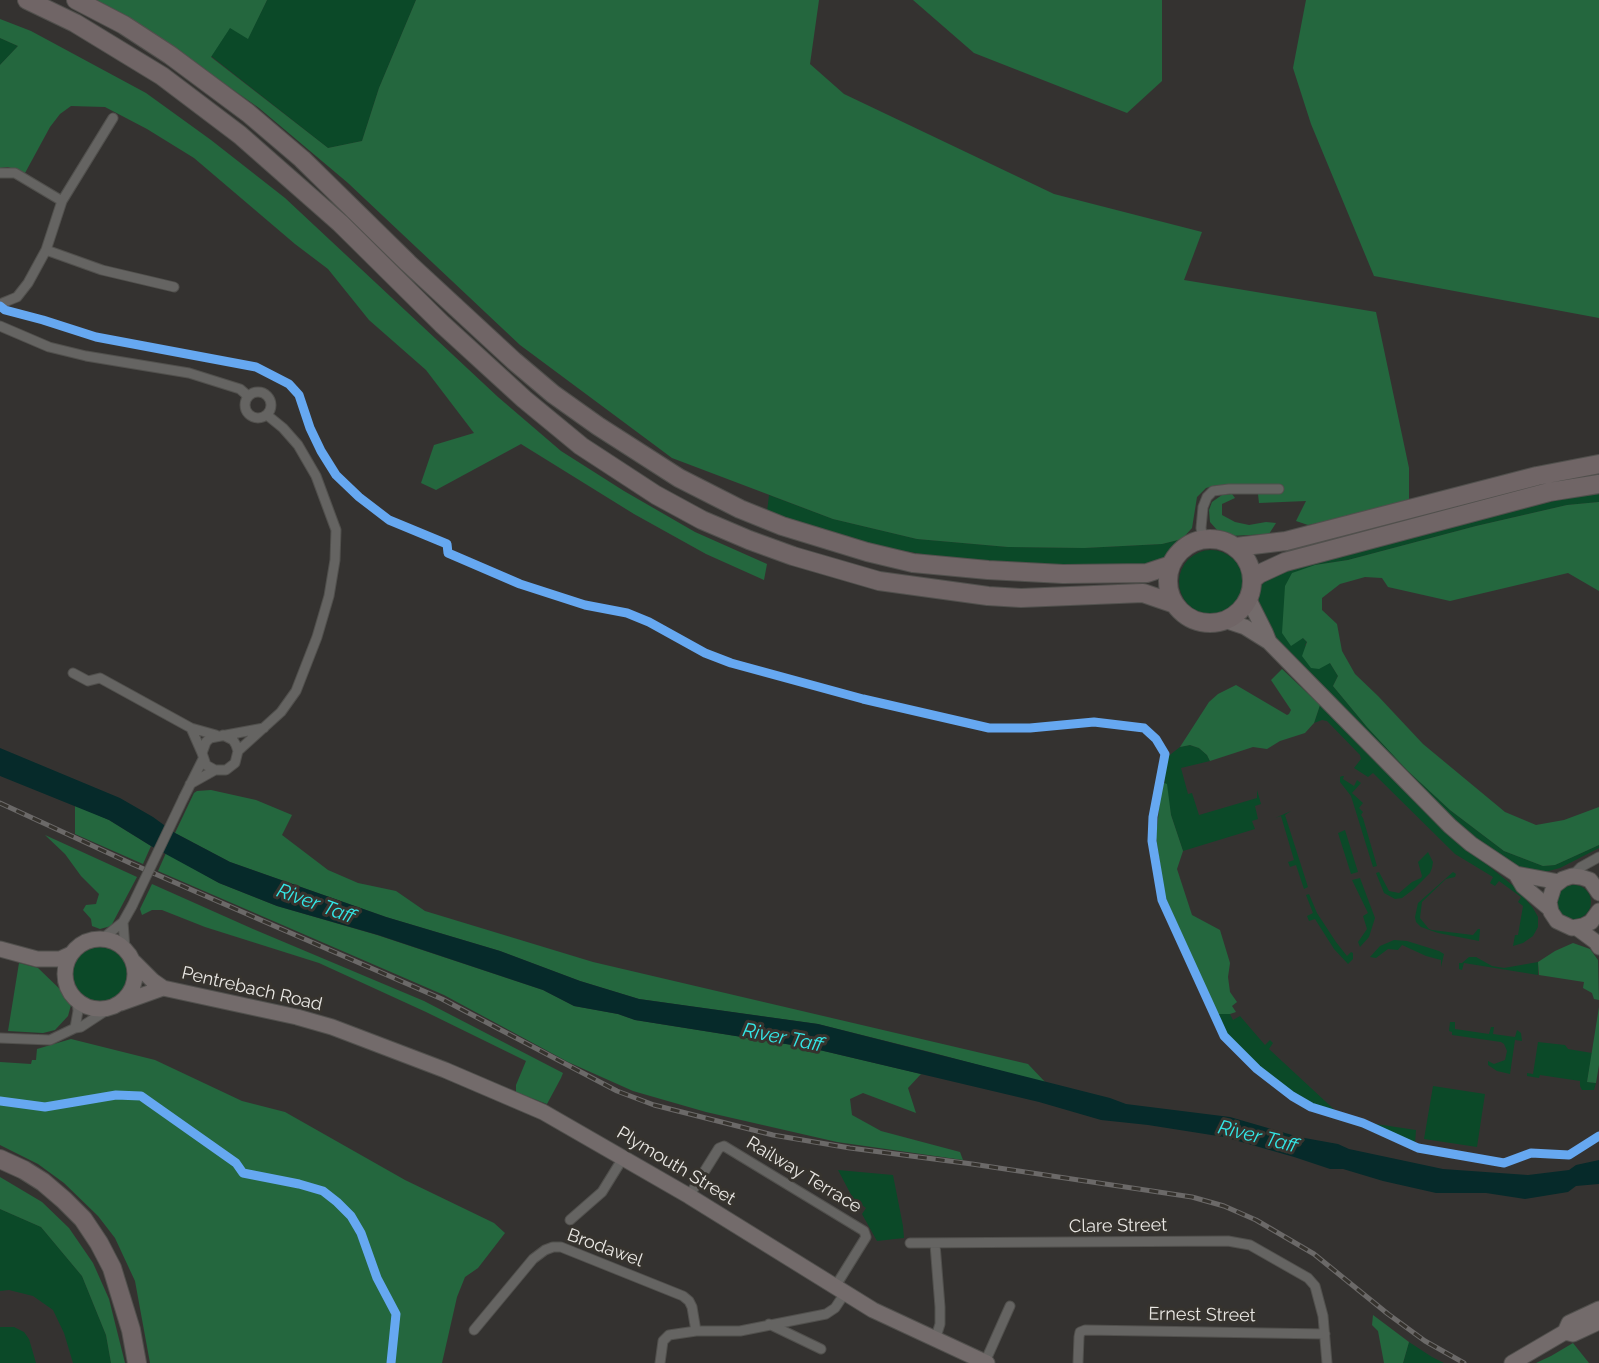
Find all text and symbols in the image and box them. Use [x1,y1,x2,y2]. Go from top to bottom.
water label: River Taff [274,879,358,929]
street label: Pentrebach Road [180,962,324,1016]
water label: River Taff [741,1018,825,1058]
water label: River Taff [1215,1115,1301,1159]
street label: Plymouth Street [613,1122,739,1210]
street label: Railway Terrace [743,1132,865,1218]
street label: Clare Street [1069,1214,1167,1238]
street label: Brodawel [564,1224,646,1272]
street label: Ernest Street [1148,1303,1256,1327]

